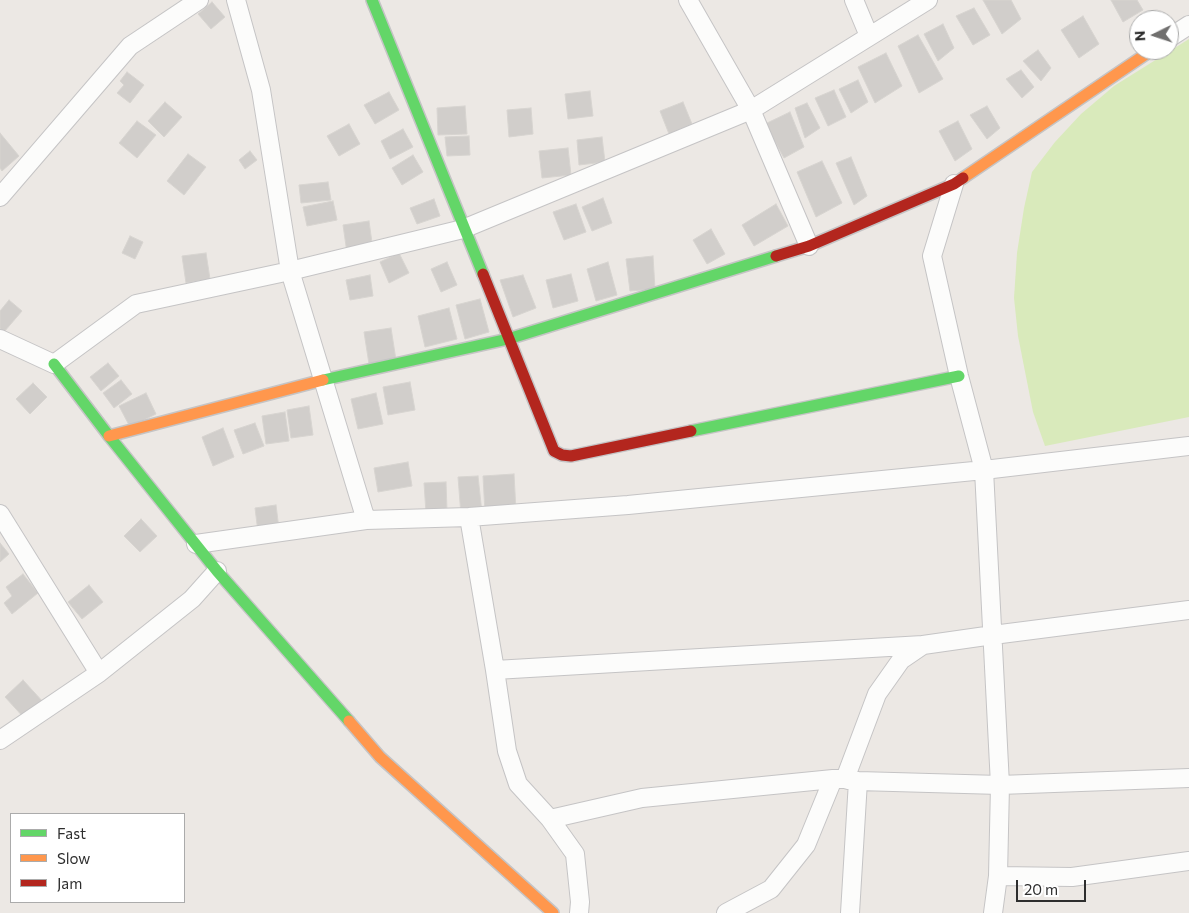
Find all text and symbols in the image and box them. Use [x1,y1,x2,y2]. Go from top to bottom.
north arrow [1129,10,1179,60]
text: N [1131,30,1148,42]
legend [10,813,185,903]
text: Fast [57,824,86,842]
text: Slow [57,849,90,867]
scale bar [1019,870,1089,902]
text: Jam [57,874,82,892]
text: 20 m [1024,880,1058,898]

